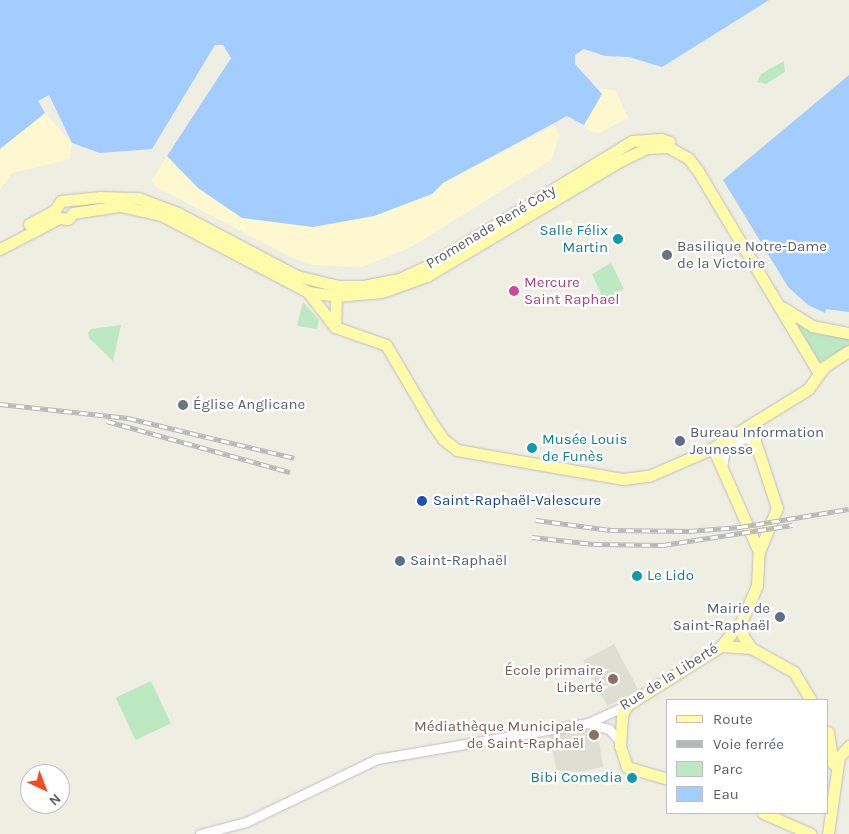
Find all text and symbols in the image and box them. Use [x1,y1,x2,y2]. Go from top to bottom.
street label: Promenade René Coty [423,181,559,273]
place label: Salle Félix Martin [540,221,608,256]
marker: Salle Félix Martin [612,233,624,245]
place label: Basilique Notre-Dame de la Victoire [677,237,827,272]
marker: Basilique Notre-Dame de la Victoire [661,249,673,261]
place label: Mercure Saint Raphael [524,273,619,308]
marker: Mercure Saint Raphael [508,285,520,297]
place label: Église Anglicane [193,396,305,414]
marker: Église Anglicane [177,399,189,411]
place label: Bureau Information Jeunesse [690,423,824,458]
place label: Musée Louis de Funès [542,430,627,465]
marker: Bureau Information Jeunesse [674,435,686,447]
marker: Musée Louis de Funès [526,442,538,454]
place label: Saint-Raphaël-Valescure [433,492,601,510]
marker: Saint-Raphaël-Valescure [415,494,429,508]
place label: Saint-Raphaël [410,552,507,570]
marker: Saint-Raphaël [394,555,406,567]
place label: Le Lido [647,567,694,585]
marker: Le Lido [631,570,643,582]
place label: Mairie de Saint-Raphaël [673,599,770,634]
marker: Mairie de Saint-Raphaël [774,611,786,623]
street label: Rue de la Liberté [617,640,721,714]
place label: École primaire Liberté [505,661,603,696]
marker: École primaire Liberté [607,673,619,685]
legend [666,699,829,814]
text: Route [713,710,753,728]
place label: Médiathèque Municipale de Saint-Raphaël [414,717,584,752]
marker: Médiathèque Municipale de Saint-Raphaël [588,729,600,741]
text: Voie ferrée [713,735,784,753]
text: Parc [713,760,743,778]
north arrow [20,764,70,814]
place label: Bibi Comedia [531,769,622,787]
marker: Bibi Comedia [626,772,638,784]
text: Eau [713,785,739,803]
text: N [45,790,64,809]

